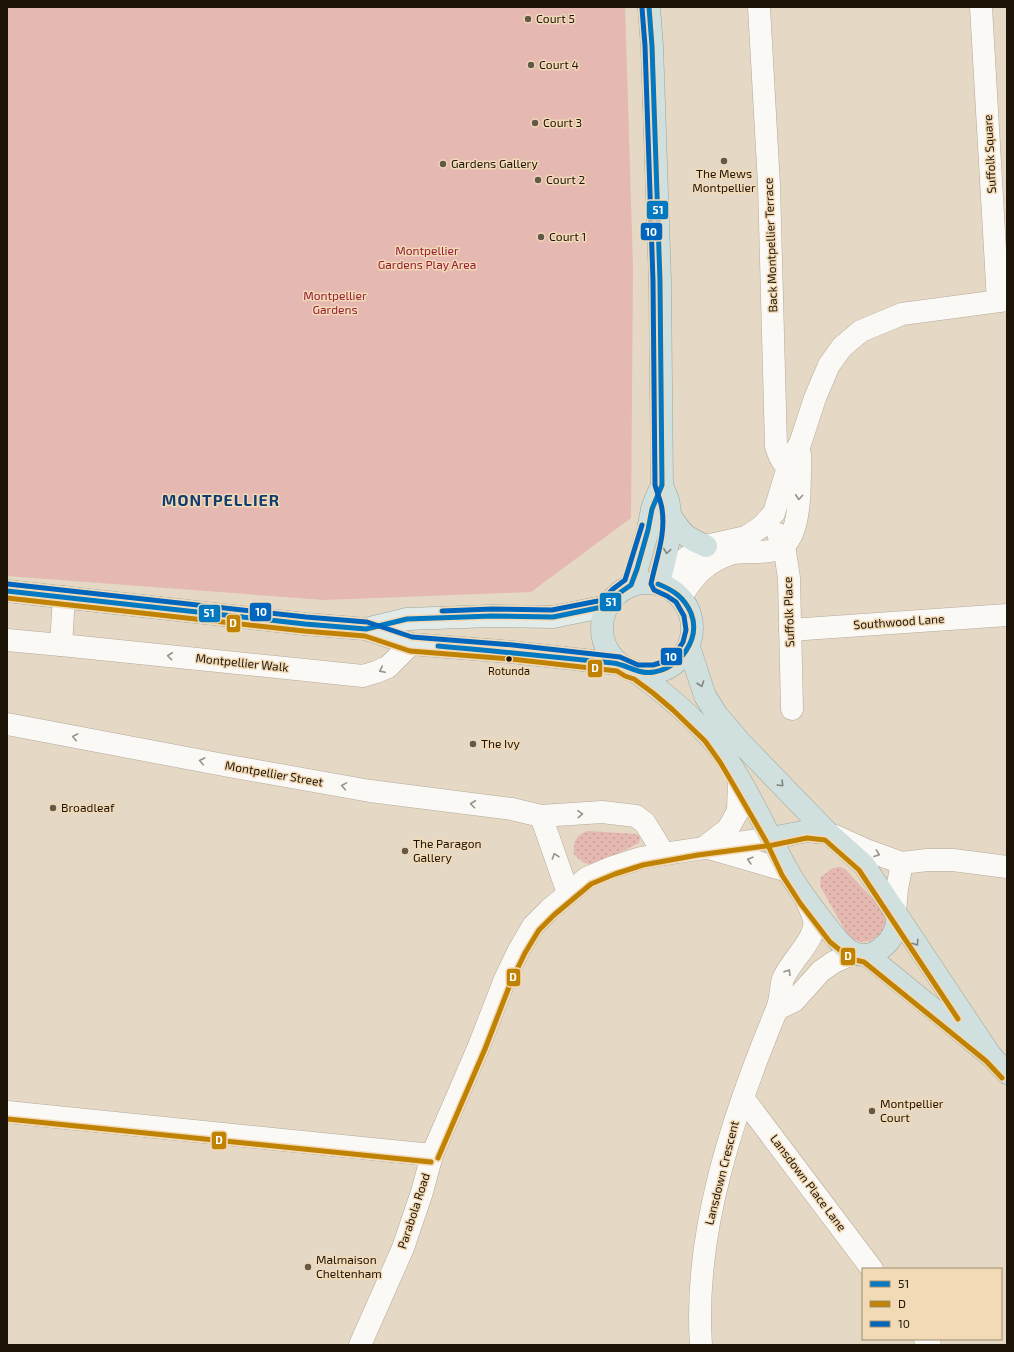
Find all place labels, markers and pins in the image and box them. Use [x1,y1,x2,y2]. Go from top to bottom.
place label: Court 5 [536,11,575,25]
marker: Court 5 [523,14,533,24]
place label: Court 4 [539,57,579,71]
marker: Court 4 [526,60,536,70]
place label: Court 3 [543,115,582,129]
marker: Court 3 [530,118,540,128]
place label: Gardens Gallery [451,156,538,170]
marker: The Mews Montpellier [719,156,729,166]
marker: Gardens Gallery [438,159,448,169]
place label: The Mews Montpellier [692,166,756,194]
place label: Court 2 [546,172,586,186]
marker: Court 2 [533,175,543,185]
place label: Court 1 [549,229,586,243]
marker: Court 1 [536,232,546,242]
marker: Rotunda [504,654,514,664]
place label: Rotunda [488,664,530,677]
place label: The Ivy [481,736,521,750]
marker: The Ivy [468,739,478,749]
place label: Broadleaf [61,800,115,814]
marker: Broadleaf [48,803,58,813]
place label: The Paragon Gallery [413,836,482,864]
marker: The Paragon Gallery [400,846,410,856]
place label: Montpellier Court [880,1096,944,1124]
marker: Montpellier Court [867,1106,877,1116]
place label: Malmaison Cheltenham [316,1252,382,1280]
marker: Malmaison Cheltenham [303,1262,313,1272]

